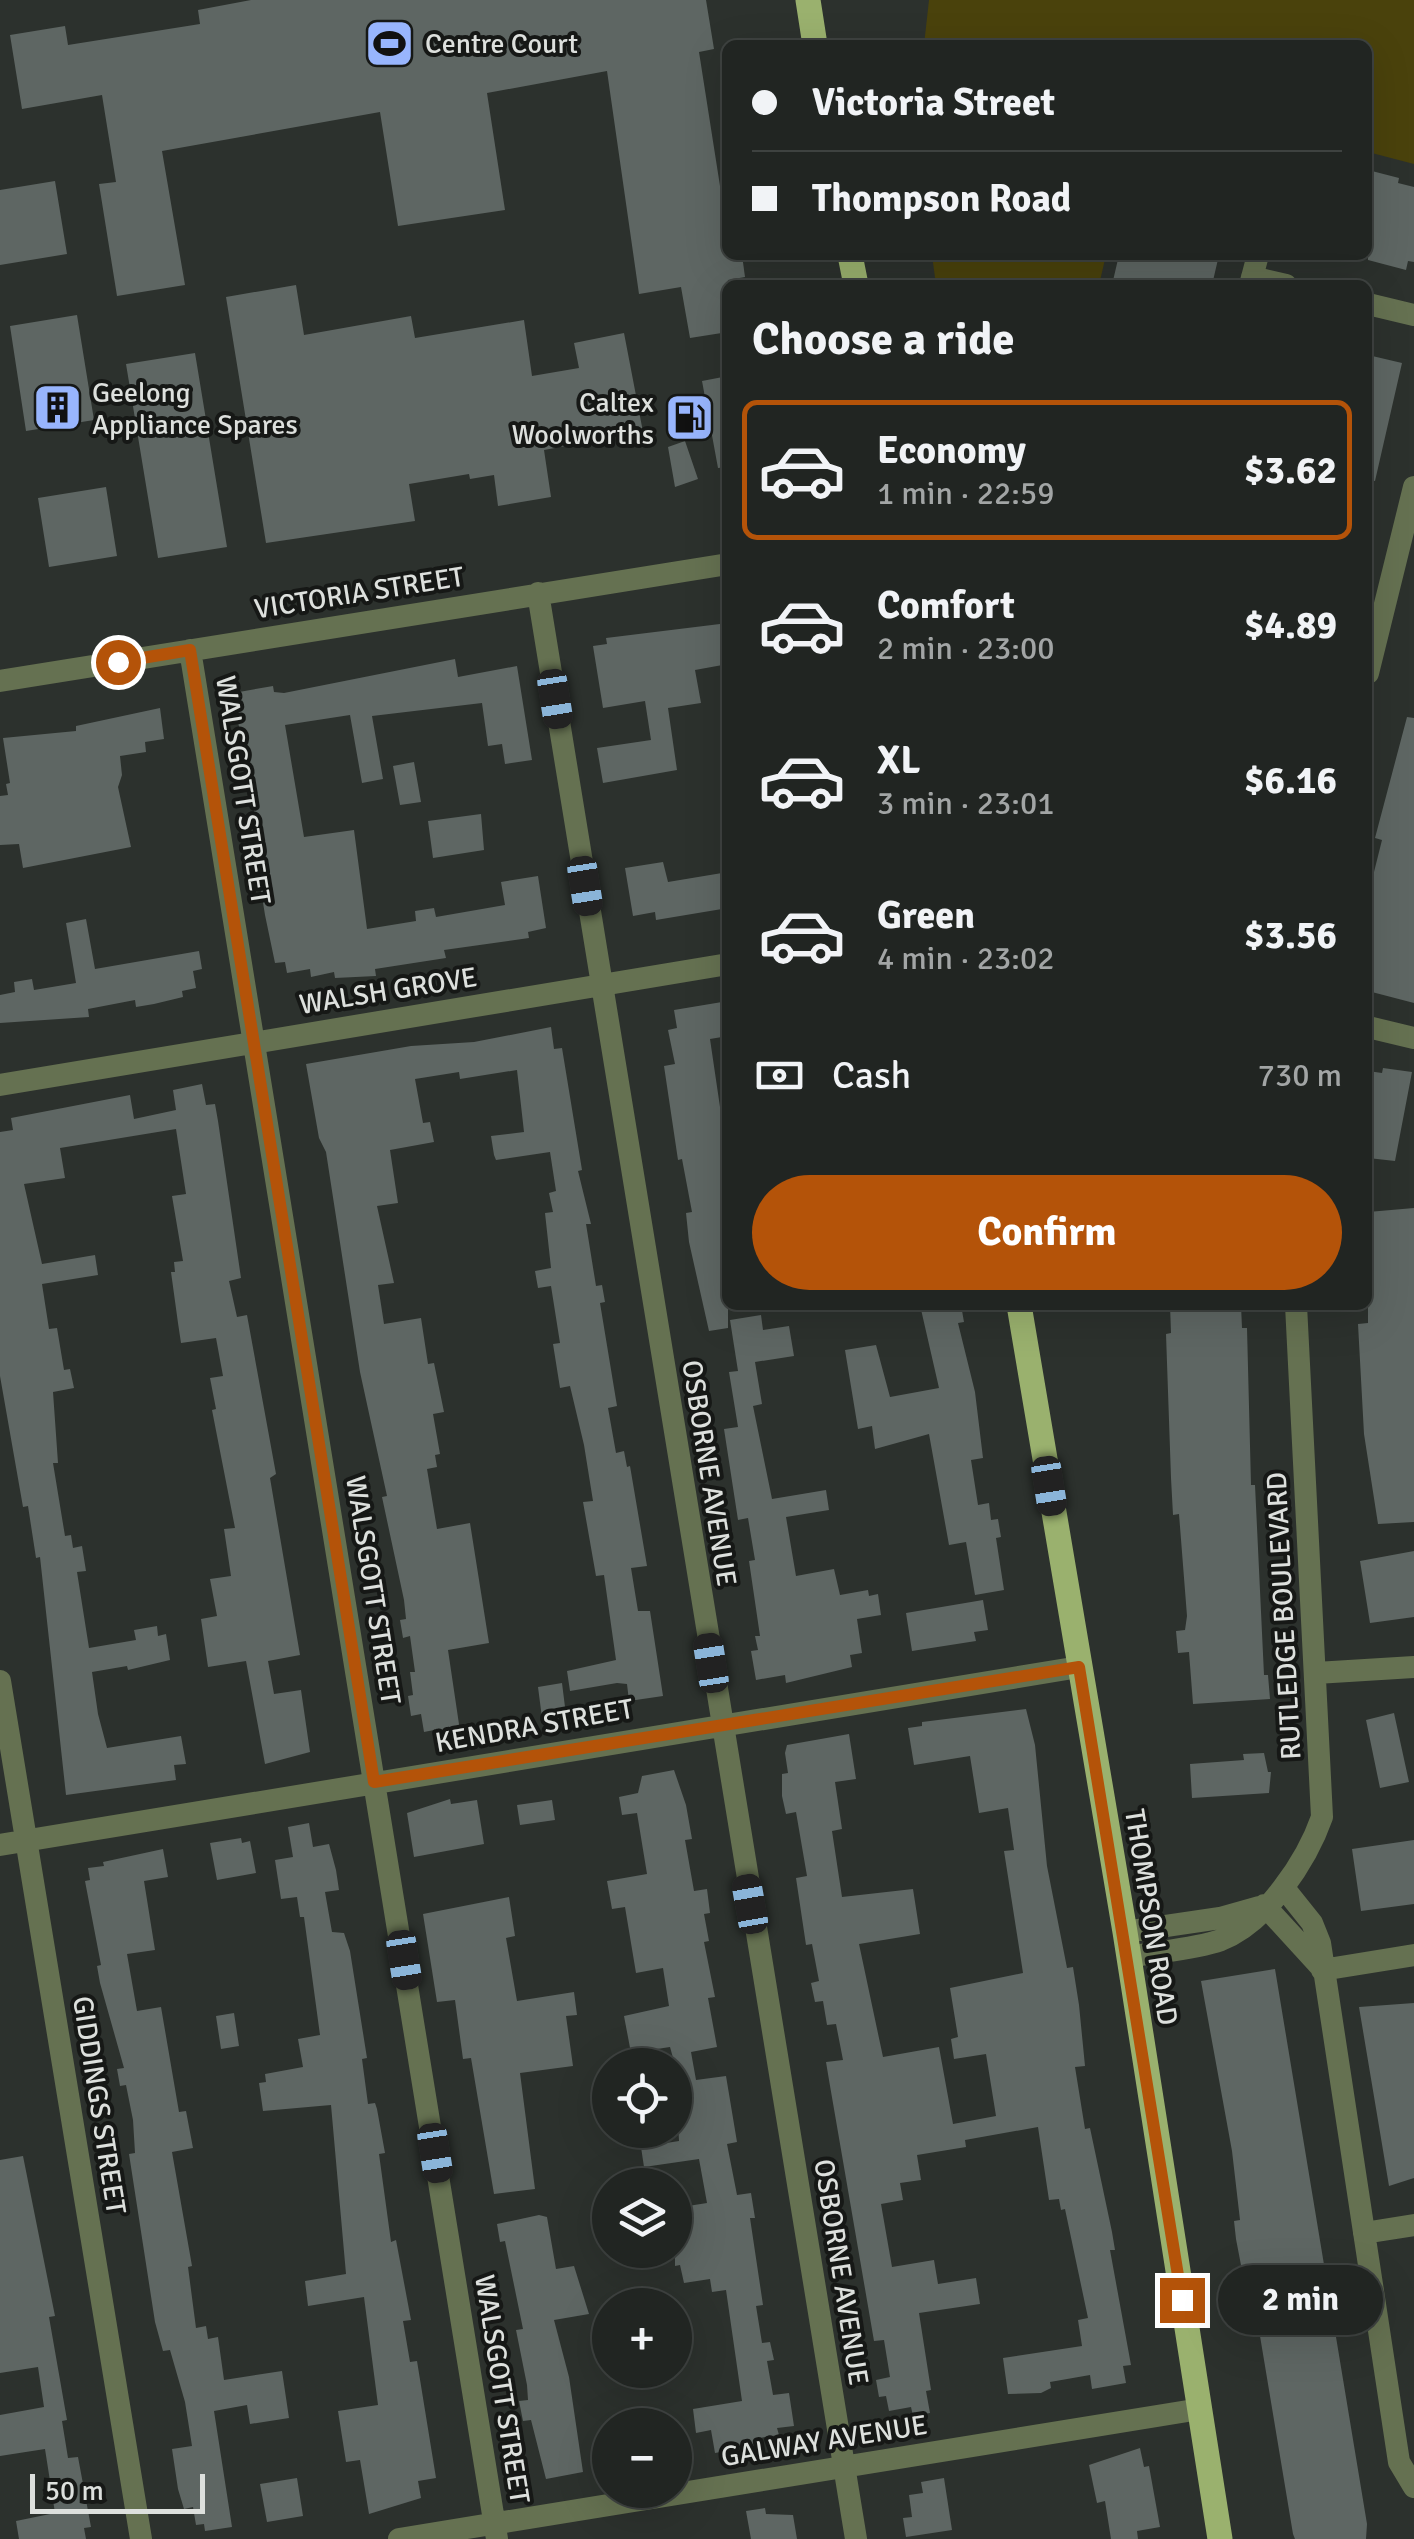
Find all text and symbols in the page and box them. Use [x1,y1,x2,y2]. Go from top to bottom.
sports icon: Centre Court [364,17,416,69]
place label: Centre Court [425,27,578,61]
text: Victoria Street [812,79,1055,126]
text: Thompson Road [812,175,1071,222]
text: Choose a ride [752,312,1015,367]
place label: Geelong Appliance Spares [92,376,298,442]
building icon: Geelong Appliance Spares [31,382,83,434]
place label: Caltex Woolworths [512,386,654,452]
fuel station icon: Caltex Woolworths [663,392,715,444]
icon: car [757,425,847,515]
text: Economy [877,427,1026,474]
text: $3.62 [1244,447,1337,494]
text: 1 min · 22:59 [877,474,1055,513]
street label: VICTORIA STREET [252,560,467,626]
icon: car [757,580,847,670]
text: Comfort [877,582,1015,629]
text: $4.89 [1244,602,1337,649]
text: 2 min · 23:00 [877,629,1055,668]
route start [96,640,141,685]
car [535,667,575,731]
street label: WALSGOTT STREET [208,673,278,907]
icon: car [757,735,847,825]
text: XL [877,737,920,784]
text: $6.16 [1244,757,1337,804]
text: 3 min · 23:01 [877,784,1055,823]
car [565,854,605,918]
icon: car [757,890,847,980]
text: Green [877,892,975,939]
text: $3.56 [1244,912,1337,959]
text: 4 min · 23:02 [877,939,1055,978]
street label: WALSH GROVE [297,960,479,1022]
icon: cash [752,1048,807,1103]
text: Cash [832,1052,911,1099]
text: 730 m [1258,1056,1342,1095]
button: Confirm [752,1175,1342,1290]
street label: OSBORNE AVENUE [674,1358,744,1589]
car [1029,1454,1069,1518]
street label: RUTLEDGE BOULEVARD [1259,1471,1309,1761]
street label: WALSGOTT STREET [338,1473,408,1707]
car [691,1631,731,1695]
street label: KENDRA STREET [432,1692,636,1760]
street label: THOMPSON ROAD [1117,1807,1185,2028]
car [730,1872,770,1936]
car [384,1928,424,1992]
street label: GIDDINGS STREET [65,1994,133,2217]
map controls [592,2048,692,2508]
button: locate [592,2048,692,2148]
car [415,2121,455,2185]
street label: OSBORNE AVENUE [806,2157,876,2388]
button: layers [592,2168,692,2268]
callout: 2 min [1217,2265,1382,2335]
street label: WALSGOTT STREET [467,2272,537,2506]
route end [1160,2278,1205,2323]
text: 2 min [1262,2280,1339,2319]
button: + [592,2288,692,2388]
button: − [592,2408,692,2508]
street label: GALWAY AVENUE [719,2408,930,2474]
scale bar [30,2469,205,2514]
text: 50 m [45,2474,104,2508]

